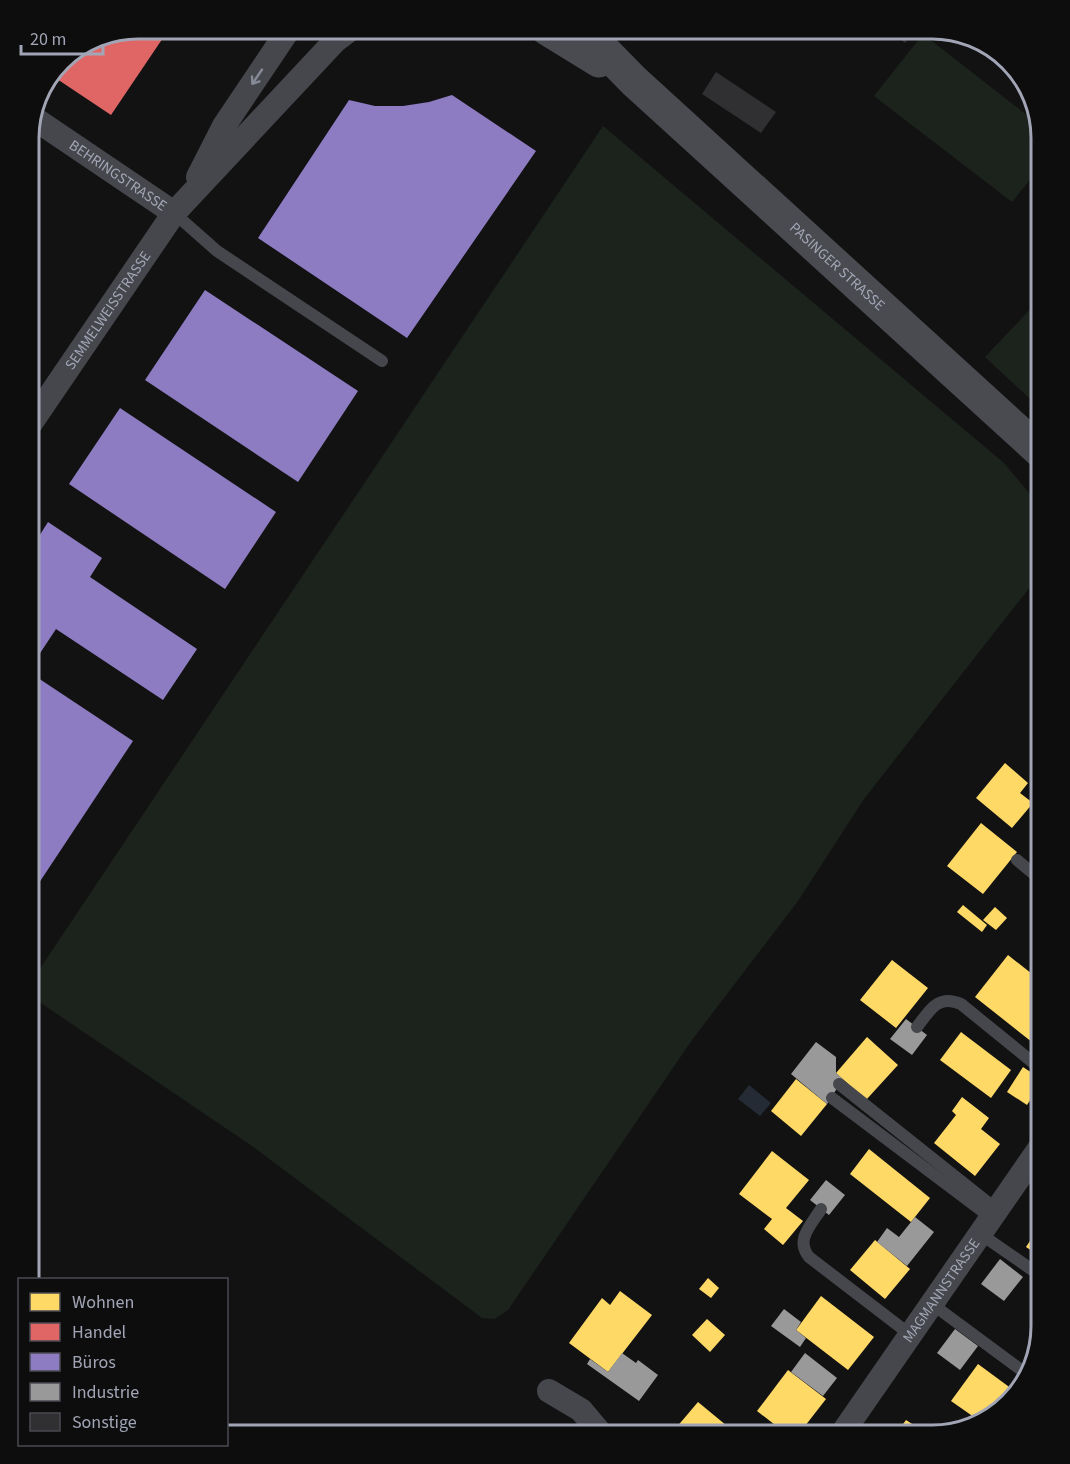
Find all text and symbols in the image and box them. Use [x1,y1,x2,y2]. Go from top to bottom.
scale bar [21,18,104,56]
text: 20 m [30,27,66,52]
one-way arrow [251,69,263,85]
street label: BEHRINGSTRASSE [65,135,171,216]
street label: PASINGER STRASSE [785,218,889,316]
street label: SEMMELWEISSTRASSE [60,247,156,374]
street label: MAGMANNSTRASSE [898,1234,985,1347]
legend [18,1278,228,1446]
text: Wohnen [72,1290,134,1315]
text: Handel [72,1320,126,1345]
text: Büros [72,1350,116,1375]
text: Industrie [72,1380,139,1405]
text: Sonstige [72,1410,137,1435]

